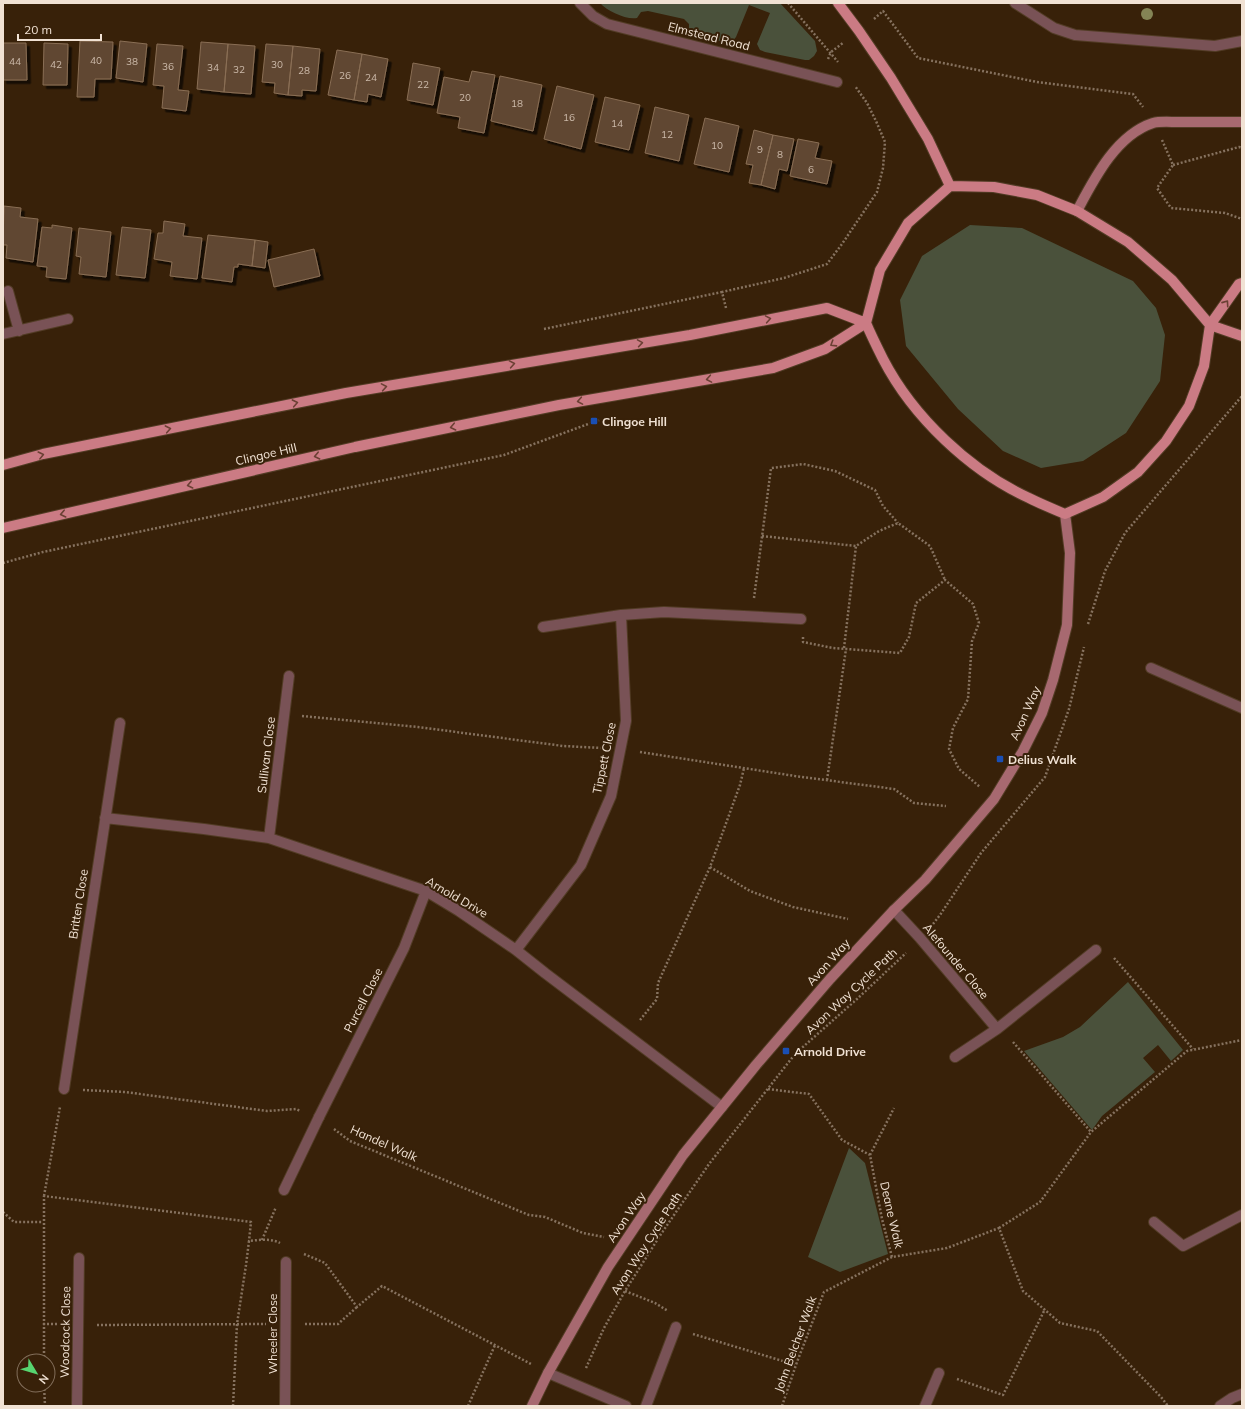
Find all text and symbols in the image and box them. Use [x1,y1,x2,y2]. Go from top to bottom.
scale bar [18,16,101,42]
street label: Elmstead Road [666,19,752,53]
text: 20 m [24,22,52,37]
house number: 40 [90,54,102,67]
house number: 44 [9,55,21,68]
house number: 38 [126,55,138,68]
house number: 42 [50,58,62,71]
house number: 30 [271,58,283,71]
house number: 36 [162,60,174,73]
house number: 34 [207,61,219,74]
house number: 32 [233,63,245,76]
house number: 28 [298,64,310,77]
house number: 26 [339,69,351,82]
house number: 24 [365,71,377,84]
house number: 22 [417,78,429,91]
house number: 20 [459,91,471,104]
house number: 18 [511,97,523,110]
house number: 16 [563,111,575,124]
house number: 14 [611,117,623,130]
house number: 12 [661,128,673,141]
house number: 10 [711,139,723,152]
house number: 9 [757,143,763,156]
house number: 8 [777,148,783,161]
house number: 6 [808,163,814,176]
one-way arrow [1221,301,1228,308]
one-way arrow [765,315,772,324]
one-way arrow [637,339,643,348]
one-way arrow [830,339,837,347]
one-way arrow [509,361,515,369]
one-way arrow [705,374,712,383]
one-way arrow [381,383,387,391]
one-way arrow [577,396,584,405]
one-way arrow [292,400,299,408]
place label: Clingoe Hill [602,414,667,429]
marker: Clingoe Hill [589,416,599,426]
one-way arrow [450,422,456,430]
one-way arrow [165,425,171,434]
street label: Clingoe Hill [234,440,298,468]
one-way arrow [37,451,44,460]
one-way arrow [314,451,320,459]
one-way arrow [187,480,193,488]
one-way arrow [60,509,67,518]
street label: Avon Way [1006,683,1044,743]
street label: Sullivan Close [254,716,278,794]
street label: Tippett Close [589,721,619,795]
place label: Delius Walk [1008,752,1077,767]
marker: Delius Walk [995,754,1005,764]
street label: Britten Close [65,868,91,940]
street label: Arnold Drive [423,873,491,921]
street label: Alefounder Close [920,920,992,1002]
street label: Avon Way [803,935,853,989]
street label: Avon Way Cycle Path [802,945,900,1037]
street label: Purcell Close [340,965,386,1035]
place label: Arnold Drive [794,1044,866,1059]
marker: Arnold Drive [781,1046,791,1056]
street label: Handel Walk [348,1121,421,1165]
street label: Deane Walk [877,1180,907,1251]
street label: Avon Way [604,1188,649,1245]
street label: Avon Way Cycle Path [607,1189,685,1297]
street label: Woodcock Close [57,1286,73,1378]
street label: John Belcher Walk [771,1293,820,1394]
street label: Wheeler Close [265,1294,280,1374]
north arrow [16,1353,56,1393]
text: N [36,1372,52,1387]

